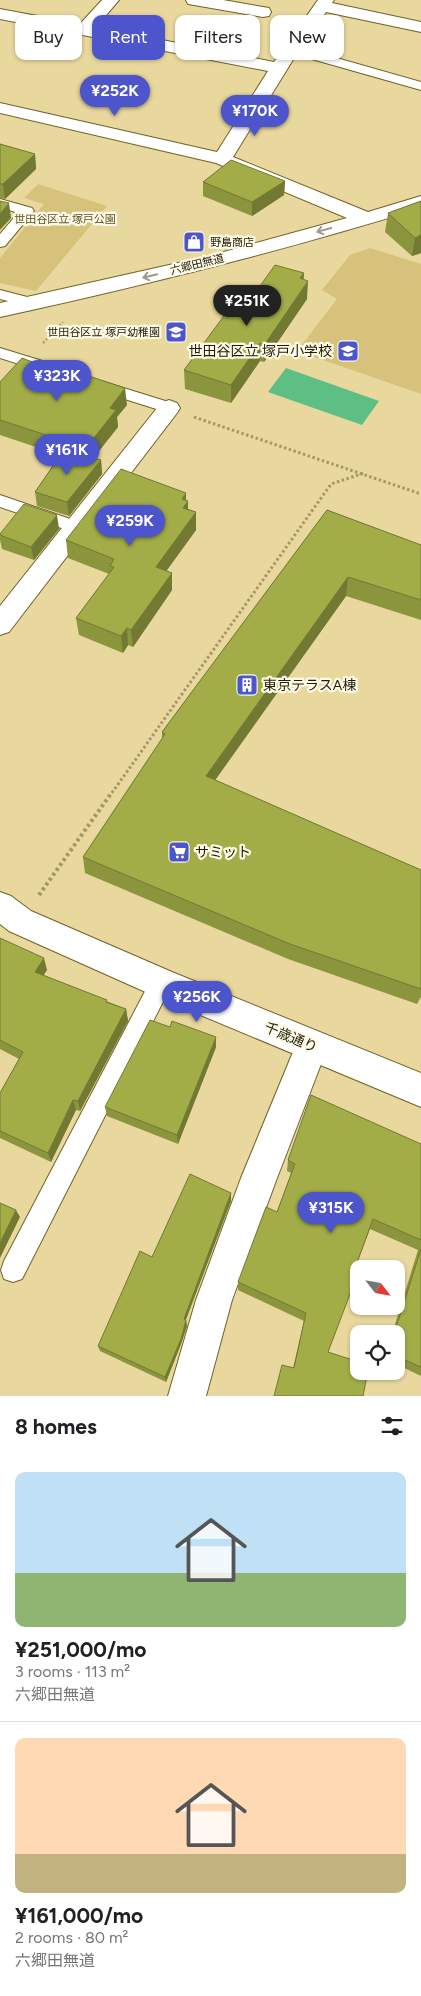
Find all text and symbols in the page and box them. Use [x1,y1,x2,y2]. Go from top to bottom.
chip: Buy [15,15,82,60]
chip: Rent [92,15,165,60]
chip: Filters [175,15,260,60]
chip: New [270,15,344,60]
pin: ¥252K [80,74,150,117]
text: ¥252K [91,81,139,100]
pin: ¥170K [220,94,290,137]
text: ¥170K [232,101,278,120]
park label: 世田谷区立 塚戸公園 [14,213,116,226]
one-way arrow [316,226,332,236]
shop icon: 野島商店 [182,230,206,254]
place label: 野島商店 [210,236,254,249]
street label: 六郷田無道 [169,252,225,277]
one-way arrow [142,272,158,281]
pin: ¥251K [212,284,282,327]
text: ¥251K [224,291,270,310]
school or university icon: 世田谷区立 塚戸幼稚園 [164,320,188,344]
place label: 世田谷区立 塚戸幼稚園 [47,326,160,339]
school or university icon: 世田谷区立 塚戸小学校 [336,339,360,363]
place label: 世田谷区立 塚戸小学校 [189,343,332,360]
pin: ¥323K [22,360,92,402]
text: ¥323K [33,366,81,385]
pin: ¥161K [32,434,102,476]
text: ¥161K [46,440,88,459]
pin: ¥259K [95,504,165,547]
text: ¥259K [106,511,154,530]
building icon: 東京テラスA棟 [235,673,259,697]
place label: 東京テラスA棟 [263,677,356,694]
supermarket icon: サミット [167,840,191,864]
place label: サミット [195,844,251,861]
pin: ¥256K [162,980,232,1023]
text: ¥256K [173,987,221,1006]
street label: 千歳通り [262,1019,320,1056]
pin: ¥315K [296,1192,366,1234]
text: ¥315K [308,1198,354,1217]
north arrow [350,1260,405,1315]
map controls [350,1260,405,1380]
button: locate [350,1325,405,1380]
icon: filters [378,1412,406,1440]
text: 8 homes [15,1414,97,1439]
icon: home [166,1505,256,1595]
text: ¥251,000/mo [15,1637,147,1662]
text: 3 rooms · 113 m² [15,1662,130,1681]
text: 六郷田無道 [15,1685,95,1704]
icon: home [166,1770,256,1860]
text: ¥161,000/mo [15,1903,143,1928]
text: 2 rooms · 80 m² [15,1928,128,1947]
text: 六郷田無道 [15,1951,95,1970]

